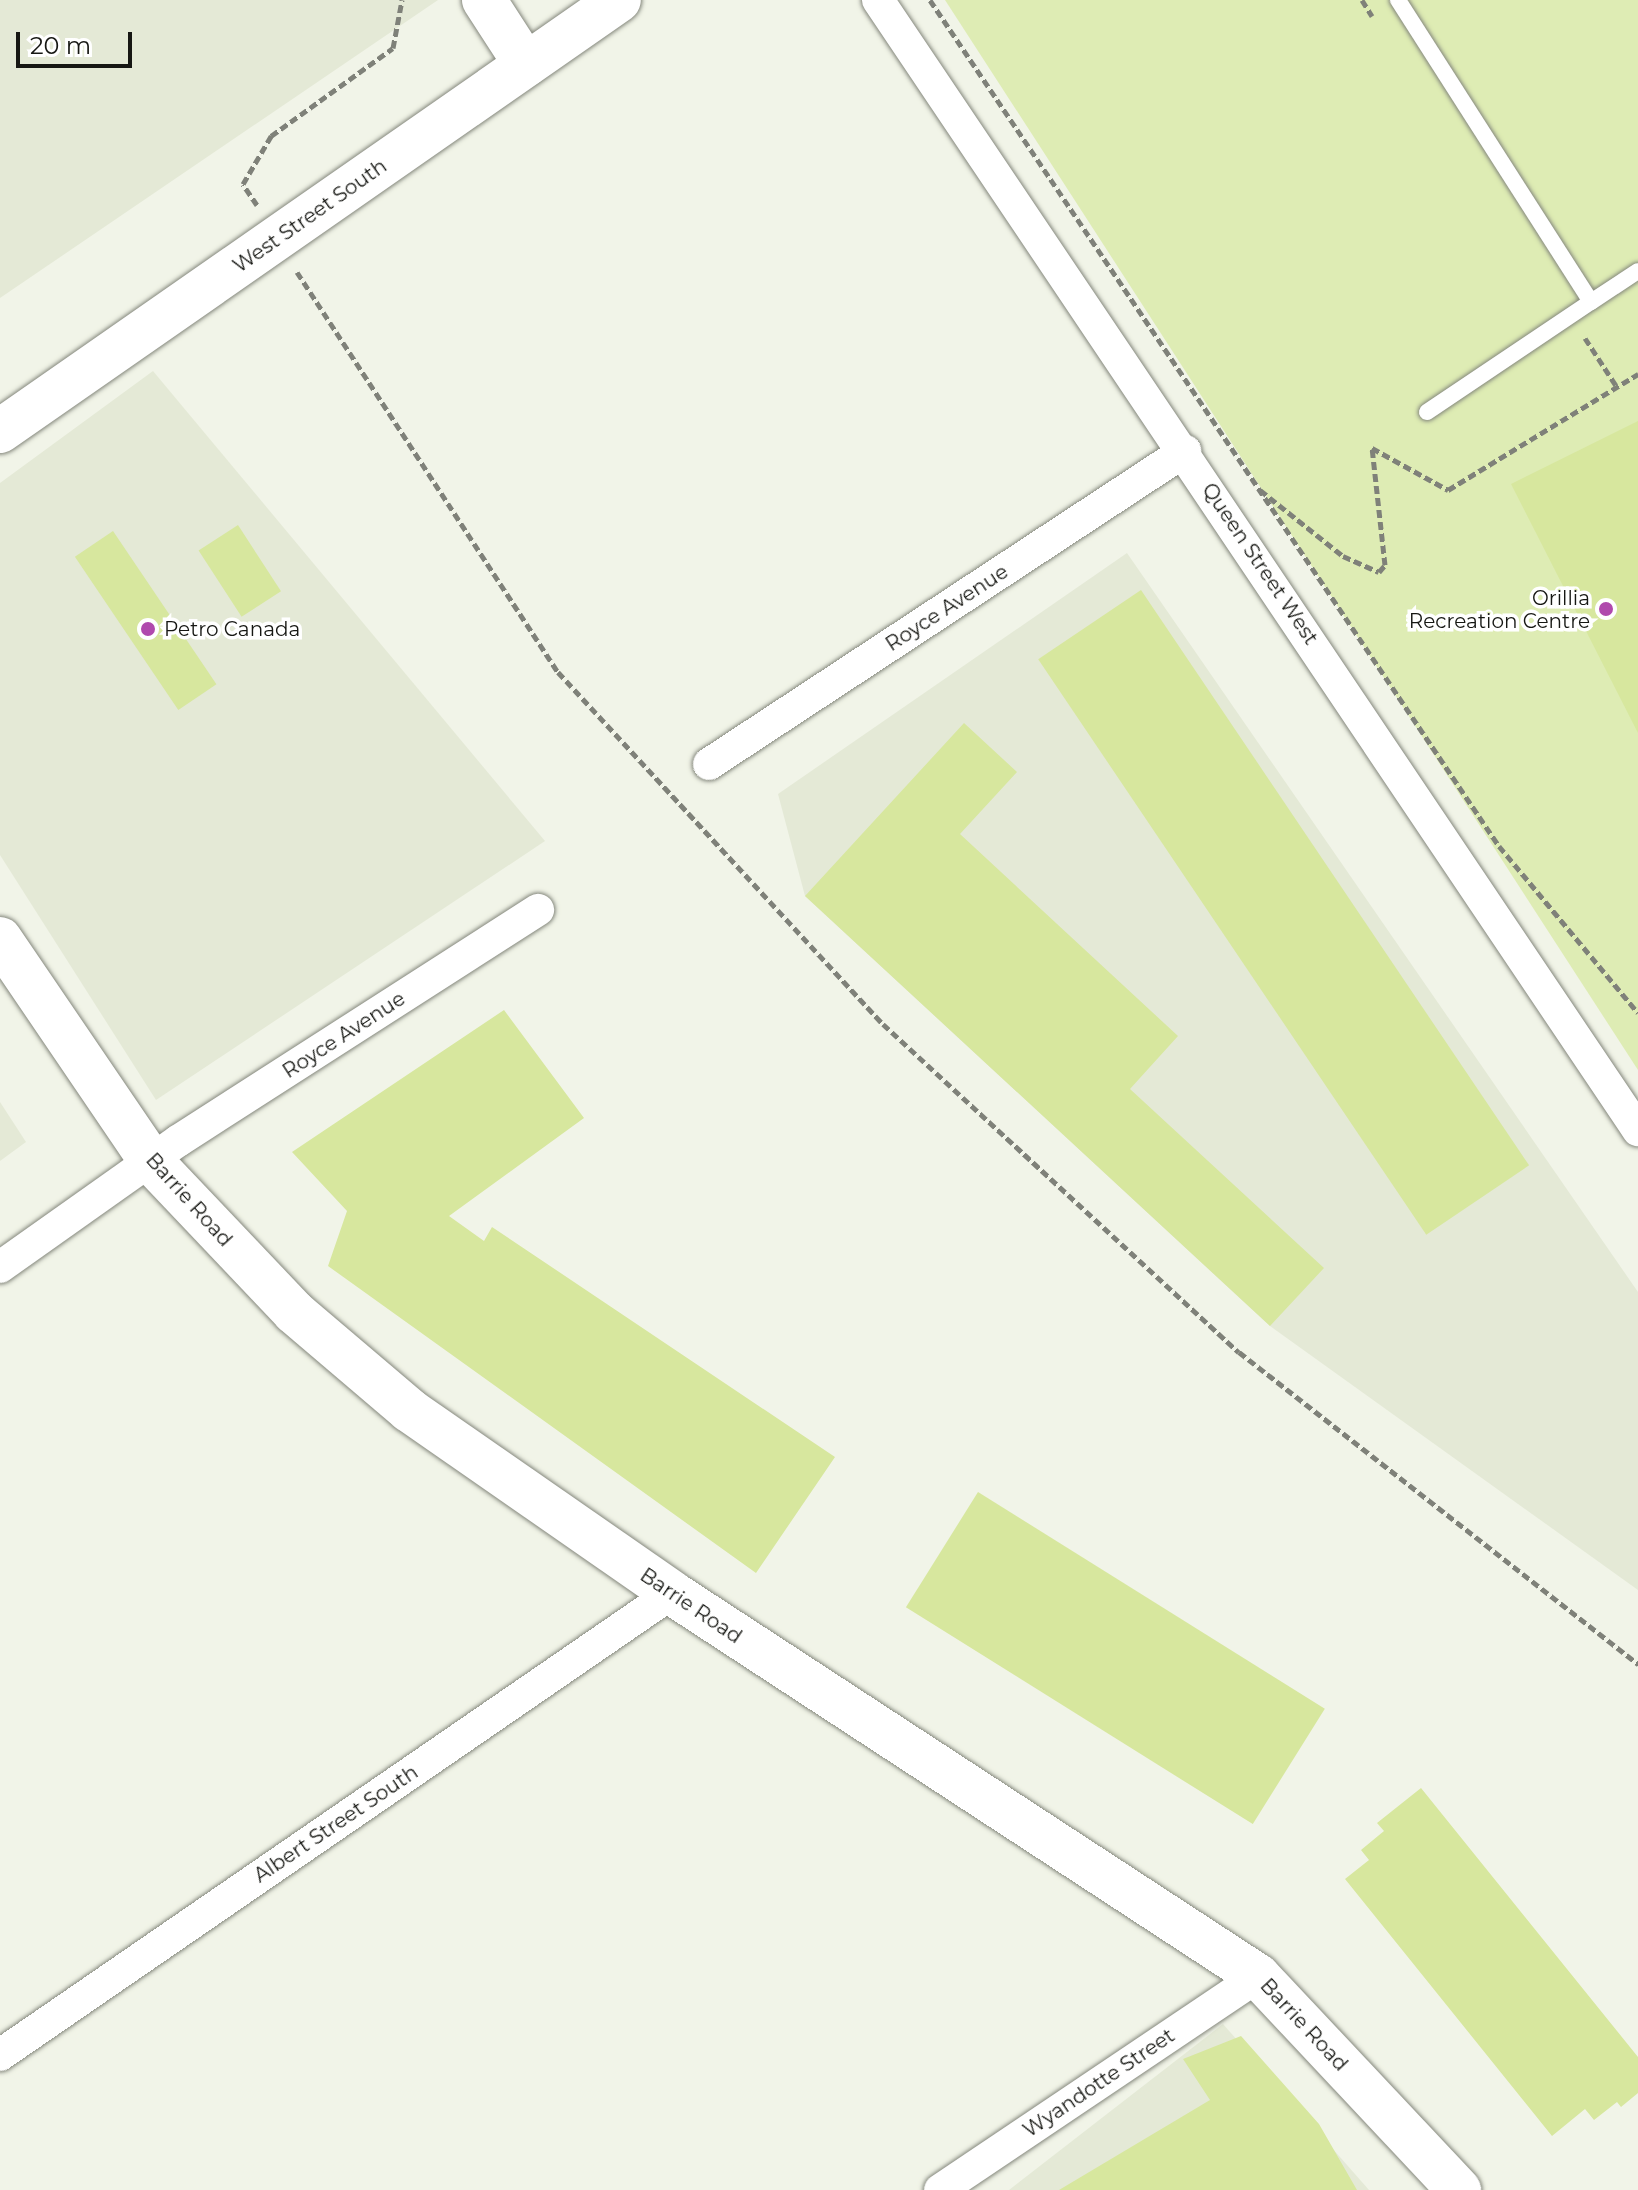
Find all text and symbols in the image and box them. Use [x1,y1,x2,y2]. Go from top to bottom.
scale bar [20,16,136,66]
text: 20 m [30,31,91,60]
street label: West Street South [229,154,391,278]
street label: Queen Street West [1197,479,1323,649]
street label: Royce Avenue [881,560,1013,656]
place label: Orillia Recreation Centre [1409,586,1590,633]
marker: Orillia Recreation Centre [1597,600,1615,618]
place label: Petro Canada [164,617,300,641]
marker: Petro Canada [139,620,157,638]
street label: Royce Avenue [278,987,410,1083]
street label: Barrie Road [141,1148,237,1252]
street label: Barrie Road [636,1563,746,1649]
street label: Albert Street South [249,1760,423,1888]
street label: Barrie Road [1255,1974,1353,2076]
street label: Wyandotte Street [1019,2023,1179,2143]

